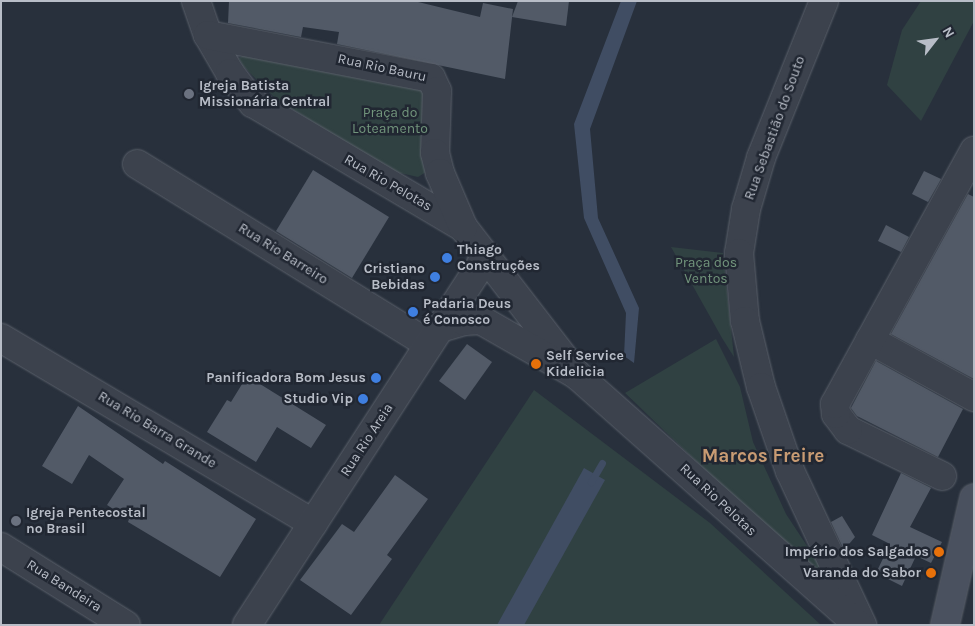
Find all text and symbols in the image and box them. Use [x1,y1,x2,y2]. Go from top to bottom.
north arrow [910,15,960,65]
text: N [939,24,958,41]
street label: Rua Rio Bauru [336,50,428,86]
street label: Rua Sebastião do Souto [741,54,809,202]
place label: Igreja Batista Missionária Central [199,78,330,110]
marker: Igreja Batista Missionária Central [183,88,195,100]
park label: Praça do Loteamento [352,105,428,138]
street label: Rua Rio Pelotas [341,151,435,215]
street label: Rua Rio Barreiro [235,220,331,288]
place label: Thiago Construções [457,242,540,274]
marker: Thiago Construções [441,252,453,264]
park label: Praça dos Ventos [675,255,737,288]
place label: Cristiano Bebidas [364,261,425,294]
marker: Cristiano Bebidas [429,271,441,283]
place label: Padaria Deus é Conosco [423,296,511,328]
marker: Padaria Deus é Conosco [407,306,419,318]
place label: Self Service Kidelicia [546,348,624,381]
marker: Self Service Kidelicia [530,358,542,370]
place label: Panificadora Bom Jesus [206,370,366,386]
marker: Panificadora Bom Jesus [370,372,382,384]
street label: Rua Rio Barra Grande [95,388,219,472]
place label: Studio Vip [284,391,353,407]
marker: Studio Vip [357,393,369,405]
street label: Rua Rio Areia [337,400,397,480]
district label: Marcos Freire [702,446,824,468]
street label: Rua Rio Pelotas [676,460,760,540]
place label: Igreja Pentecostal no Brasil [26,505,146,538]
marker: Igreja Pentecostal no Brasil [10,515,22,527]
place label: Império dos Salgados [785,544,929,560]
marker: Império dos Salgados [933,546,945,558]
street label: Rua Bandeira [23,556,105,616]
place label: Varanda do Sabor [803,565,921,581]
marker: Varanda do Sabor [925,567,937,579]

